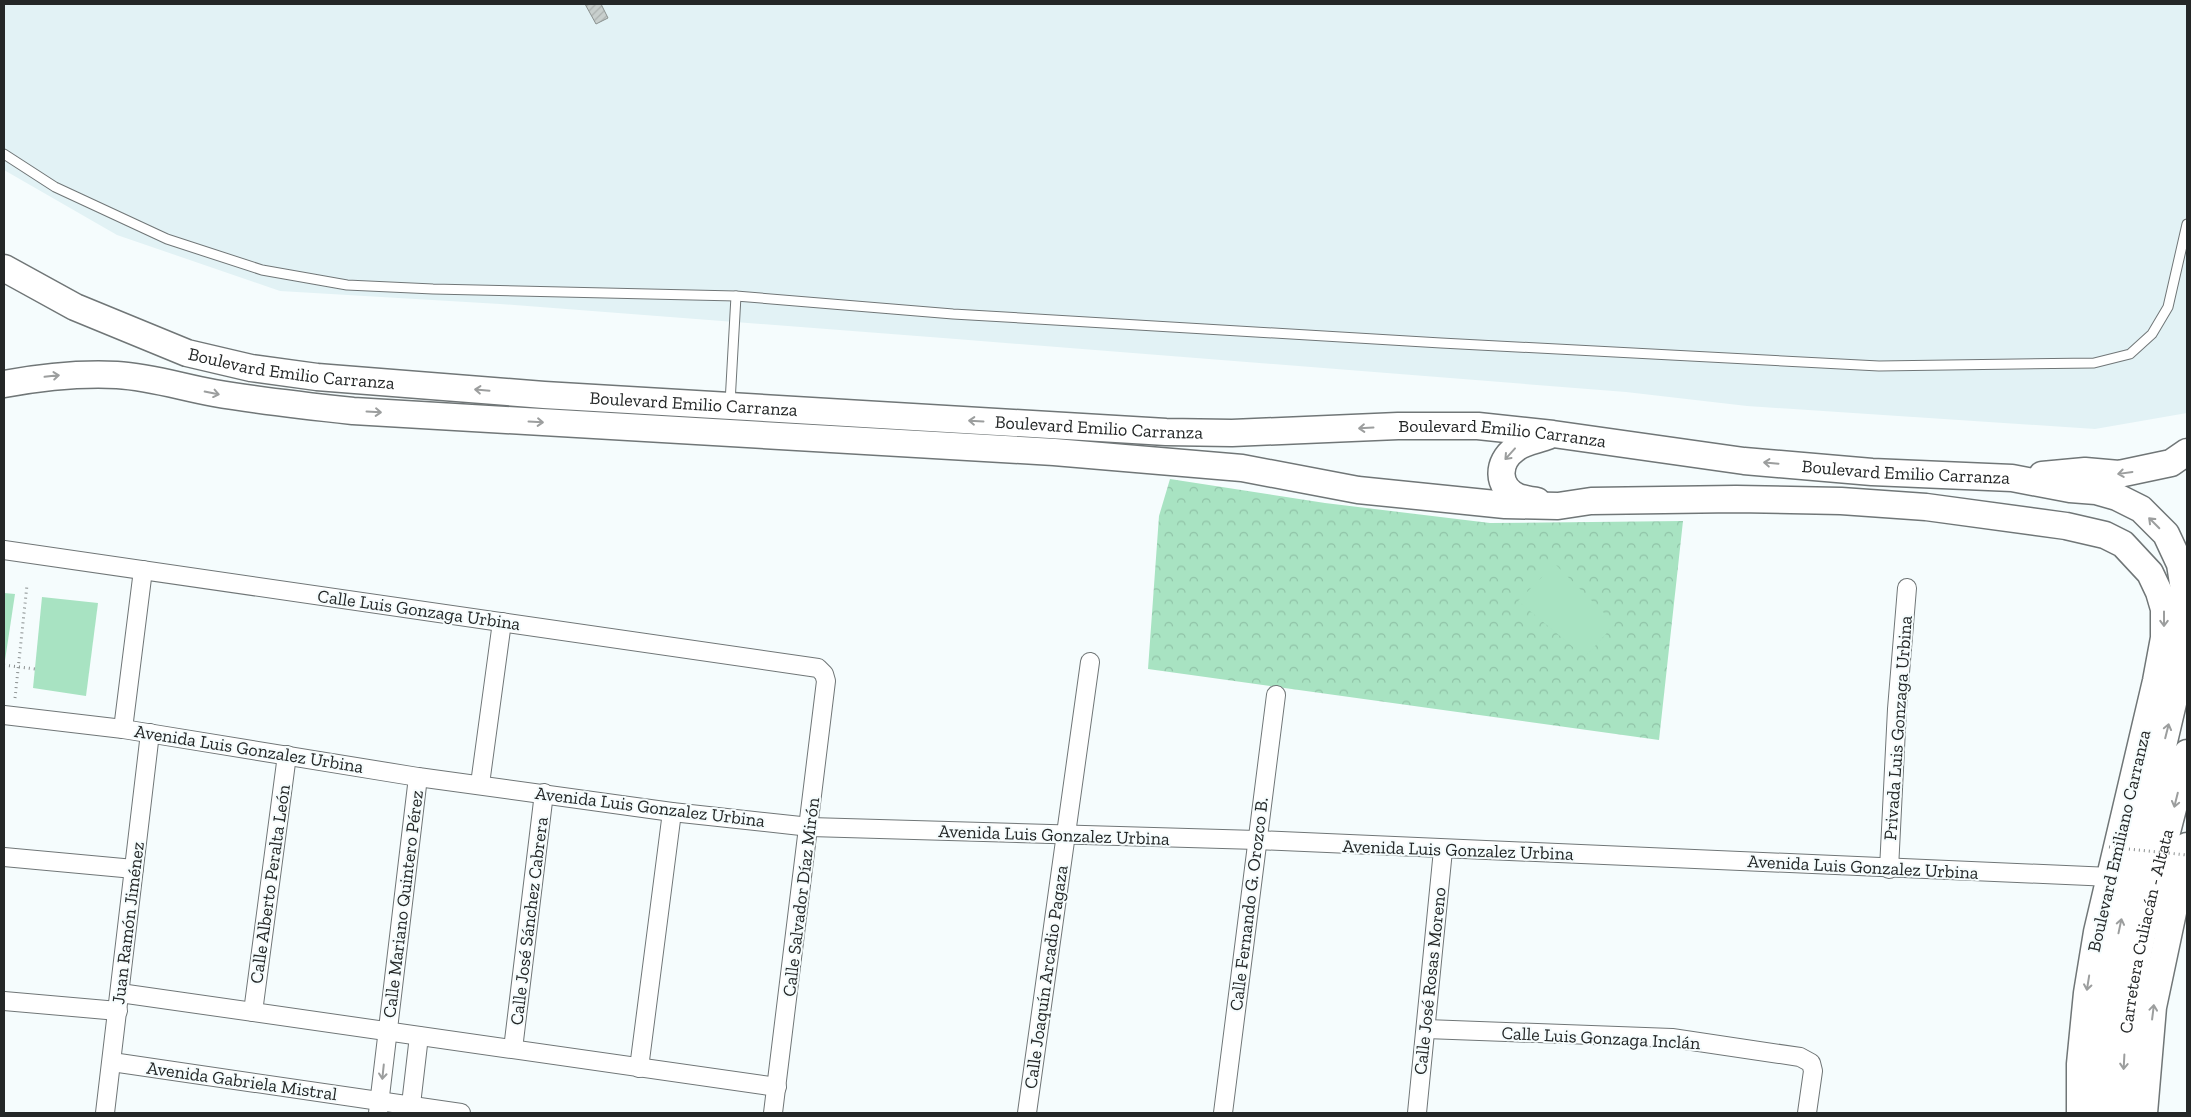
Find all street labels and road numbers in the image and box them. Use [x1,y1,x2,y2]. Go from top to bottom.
street label: Boulevard Emilio Carranza [186,343,396,394]
street label: Boulevard Emilio Carranza [589,387,799,421]
street label: Boulevard Emilio Carranza [994,411,1203,444]
street label: Boulevard Emilio Carranza [1398,415,1608,452]
street label: Boulevard Emilio Carranza [1801,455,2011,489]
street label: Calle Luis Gonzaga Urbina [316,585,522,635]
street label: Privada Luis Gonzaga Urbina [1879,615,1917,841]
street label: Avenida Luis Gonzalez Urbina [133,720,365,778]
street label: Boulevard Emiliano Carranza [2083,727,2155,954]
street label: Calle Alberto Peralta León [245,782,295,985]
street label: Avenida Luis Gonzalez Urbina [534,782,766,832]
street label: Calle Mariano Quintero Pérez [378,789,428,1019]
street label: Calle Salvador Díaz Mirón [778,795,824,998]
street label: Calle Fernando G. Orozco B. [1225,796,1273,1012]
street label: Calle José Sánchez Cabrera [505,815,553,1026]
street label: Avenida Luis Gonzalez Urbina [938,820,1170,850]
street label: Carretera Culiacán - Altata [2115,826,2178,1035]
street label: Avenida Luis Gonzalez Urbina [1342,835,1574,865]
street label: Juan Ramón Jiménez [107,840,149,1006]
street label: Avenida Luis Gonzalez Urbina [1747,850,1979,884]
street label: Calle Joaquín Arcadio Pagaza [1019,864,1073,1090]
street label: Calle José Rosas Moreno [1409,886,1451,1076]
street label: Calle Luis Gonzaga Inclán [1501,1022,1702,1054]
street label: Avenida Gabriela Mistral [145,1057,339,1105]

